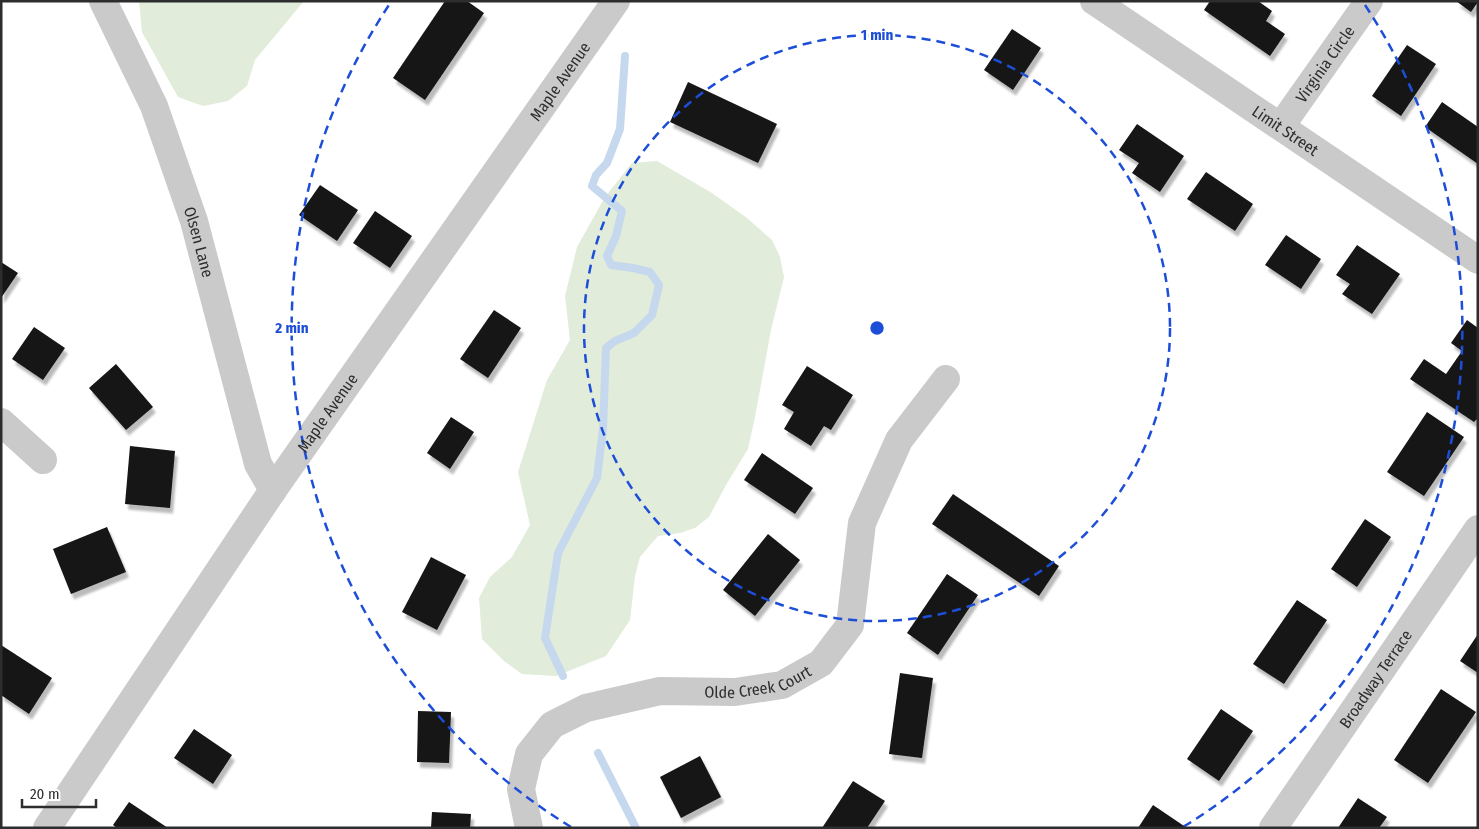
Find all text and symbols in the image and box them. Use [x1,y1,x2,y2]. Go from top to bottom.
street label: Virginia Circle [1292,22,1359,106]
text: 1 min [861,26,893,44]
street label: Maple Avenue [526,38,594,124]
street label: Limit Street [1248,101,1323,160]
street label: Olsen Lane [180,204,217,279]
text: 2 min [274,319,309,337]
centre of rings [868,319,886,337]
street label: Maple Avenue [294,370,362,456]
street label: Broadway Terrace [1335,626,1416,732]
street label: Olde Creek Court [704,661,815,702]
scale bar [22,776,96,808]
text: 20 m [30,785,60,803]

